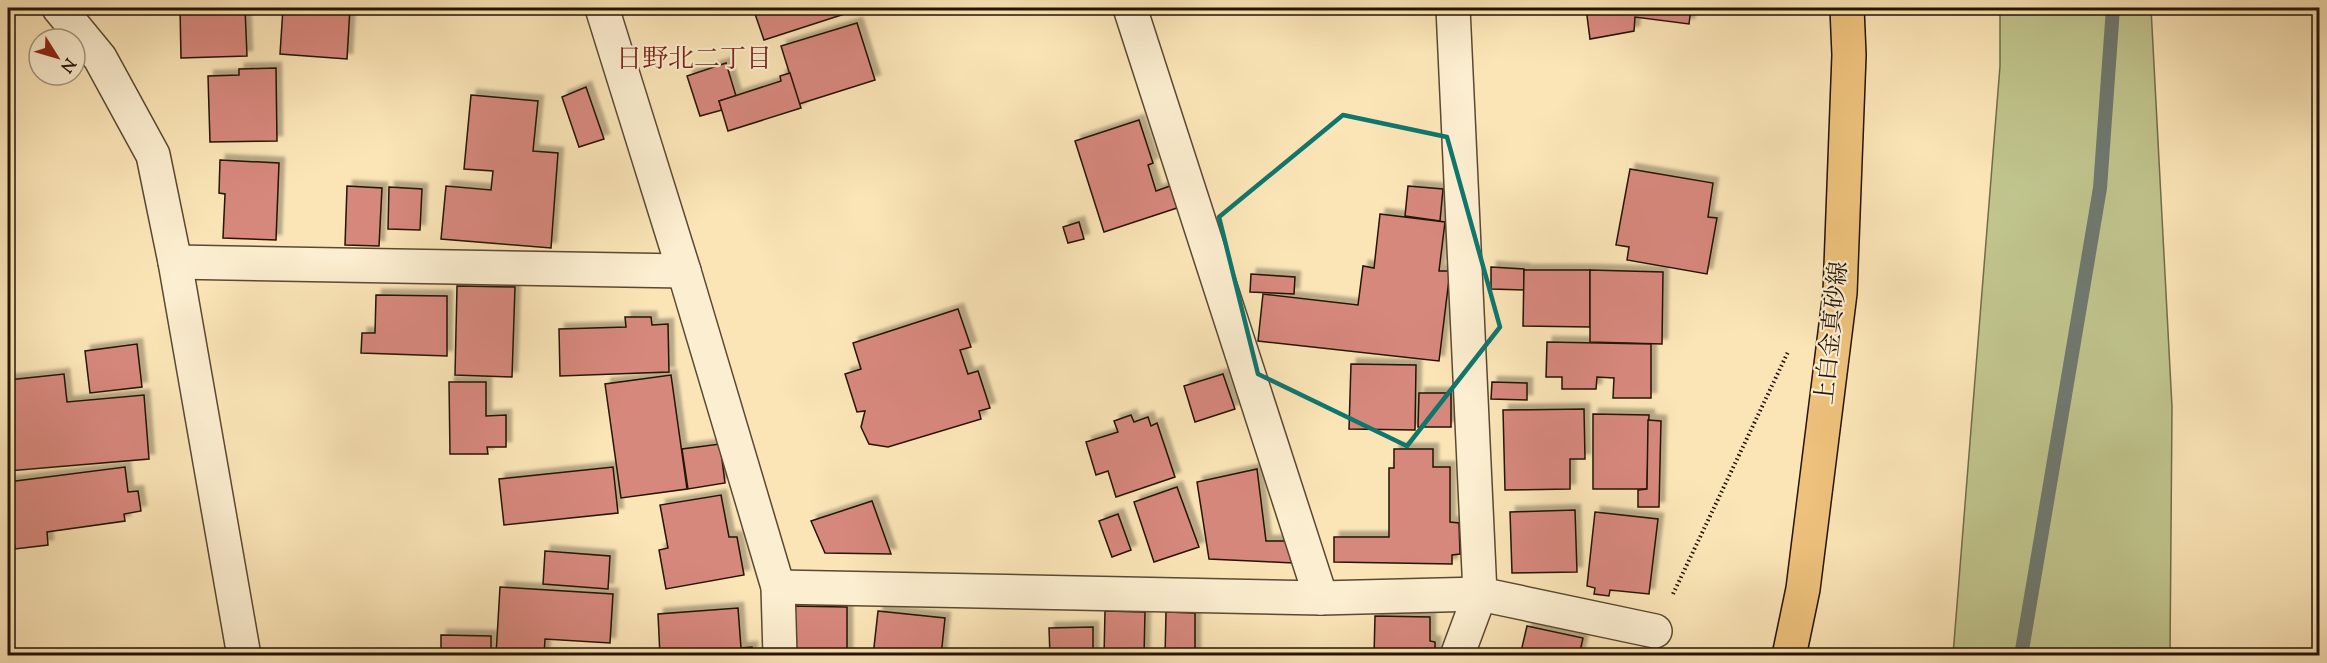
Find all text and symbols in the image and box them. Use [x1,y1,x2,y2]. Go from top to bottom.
north arrow [27,27,87,87]
district label: 日野北二丁目 [616,42,772,79]
text: N [54,52,80,77]
street label: 上白金真砂線 [1809,260,1857,406]

